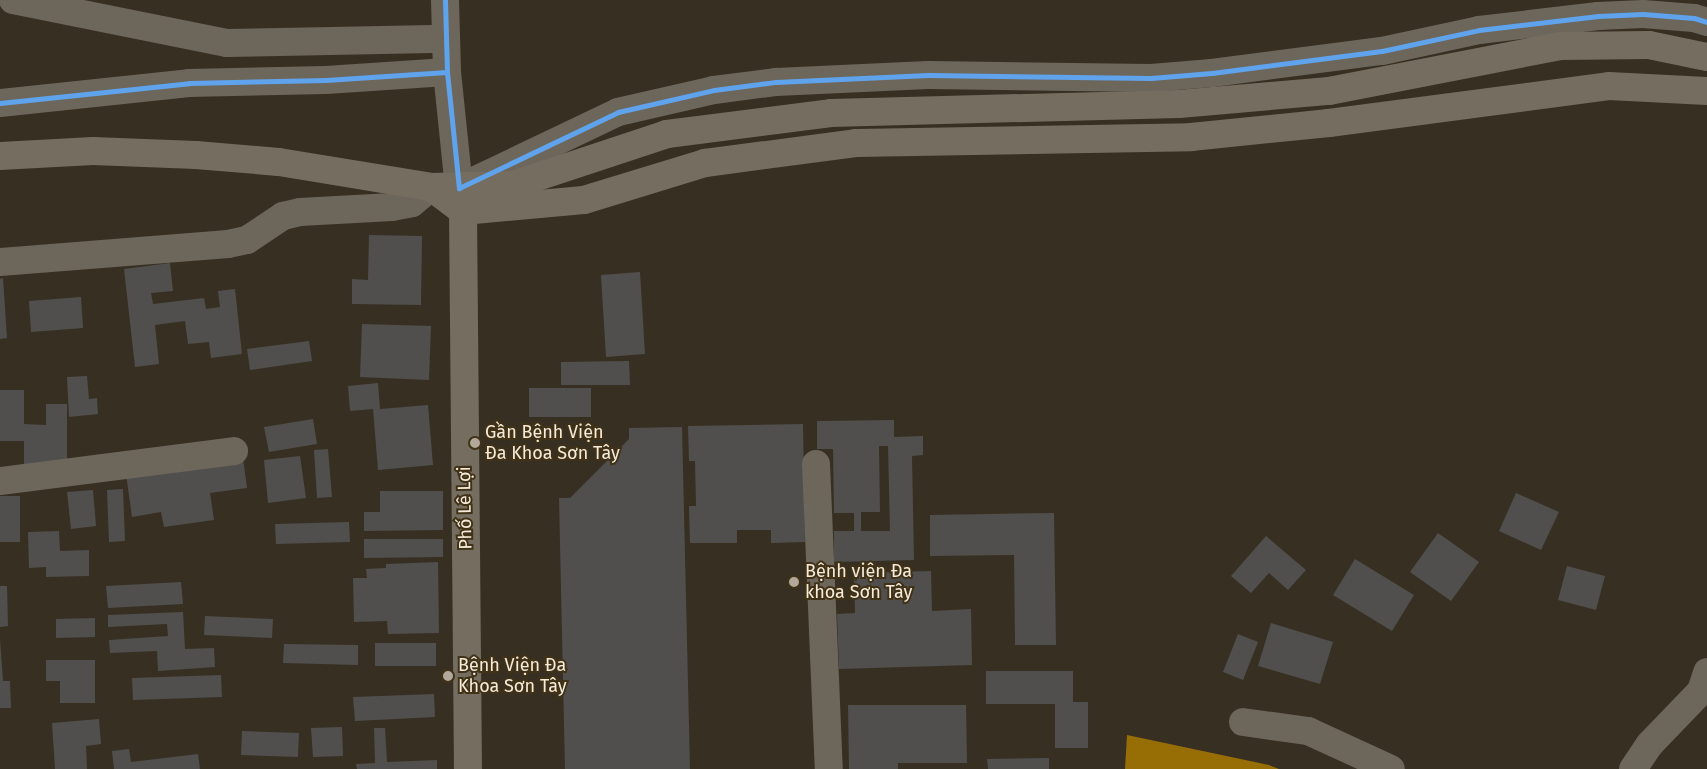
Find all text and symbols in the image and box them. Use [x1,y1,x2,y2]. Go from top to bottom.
place label: Gần Bệnh Viện Đa Khoa Sơn Tây [485,422,620,464]
marker: Gần Bệnh Viện Đa Khoa Sơn Tây [469,437,481,449]
street label: Phố Lê Lợi [453,466,477,550]
place label: Bệnh viện Đa khoa Sơn Tây [805,561,912,604]
marker: Bệnh viện Đa khoa Sơn Tây [787,575,801,589]
place label: Bệnh Viện Đa Khoa Sơn Tây [458,655,567,698]
marker: Bệnh Viện Đa Khoa Sơn Tây [442,670,454,682]

